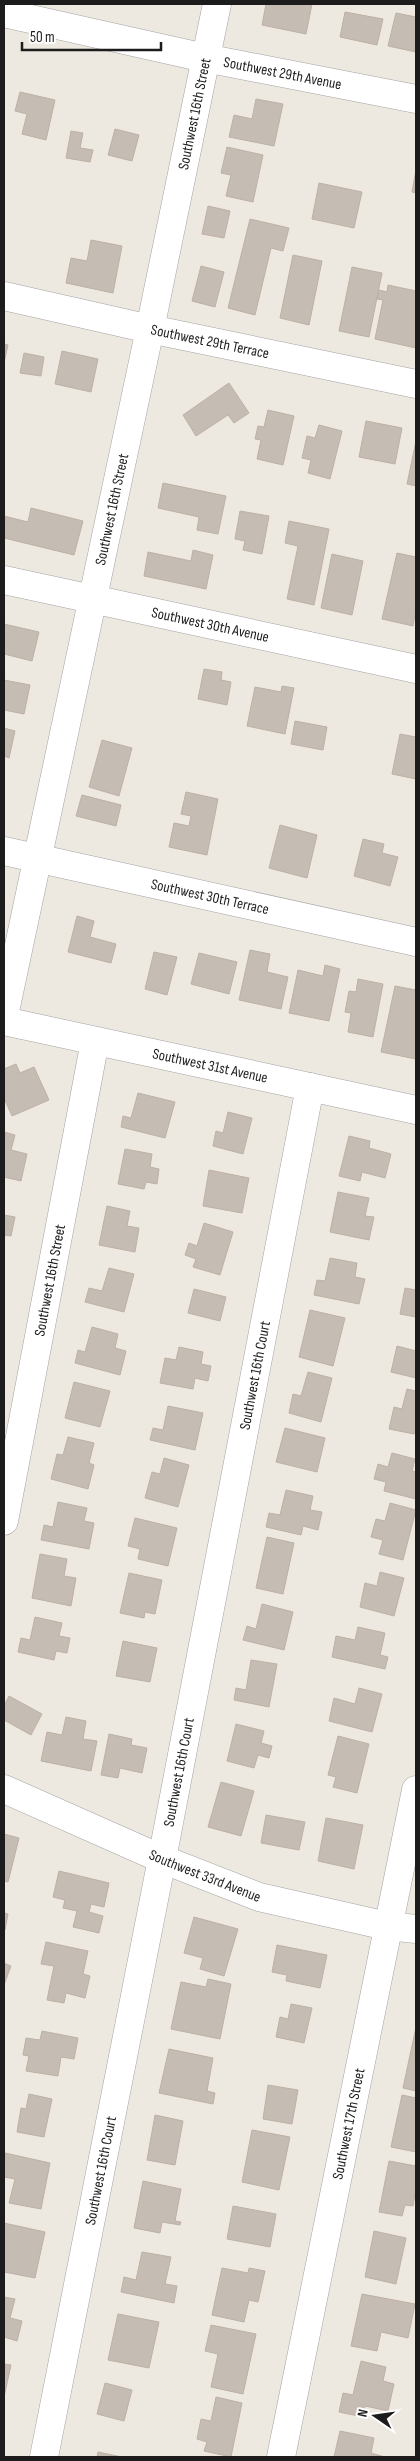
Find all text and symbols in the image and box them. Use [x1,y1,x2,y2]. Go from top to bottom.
scale bar [22,20,161,52]
text: 50 m [30,28,55,47]
street label: Southwest 29th Avenue [222,52,343,94]
street label: Southwest 16th Street [174,56,215,171]
street label: Southwest 29th Terrace [149,320,271,363]
street label: Southwest 16th Street [91,451,133,567]
street label: Southwest 30th Avenue [150,603,271,646]
street label: Southwest 30th Terrace [149,874,271,919]
street label: Southwest 31st Avenue [151,1044,270,1087]
street label: Southwest 16th Street [30,1222,70,1338]
street label: Southwest 16th Court [235,1319,275,1431]
street label: Southwest 16th Court [159,1716,198,1828]
street label: Southwest 33rd Avenue [146,1845,264,1906]
street label: Southwest 17th Street [328,2066,369,2181]
street label: Southwest 16th Court [80,2114,121,2227]
north arrow [350,2391,400,2441]
text: N [354,2408,372,2419]

